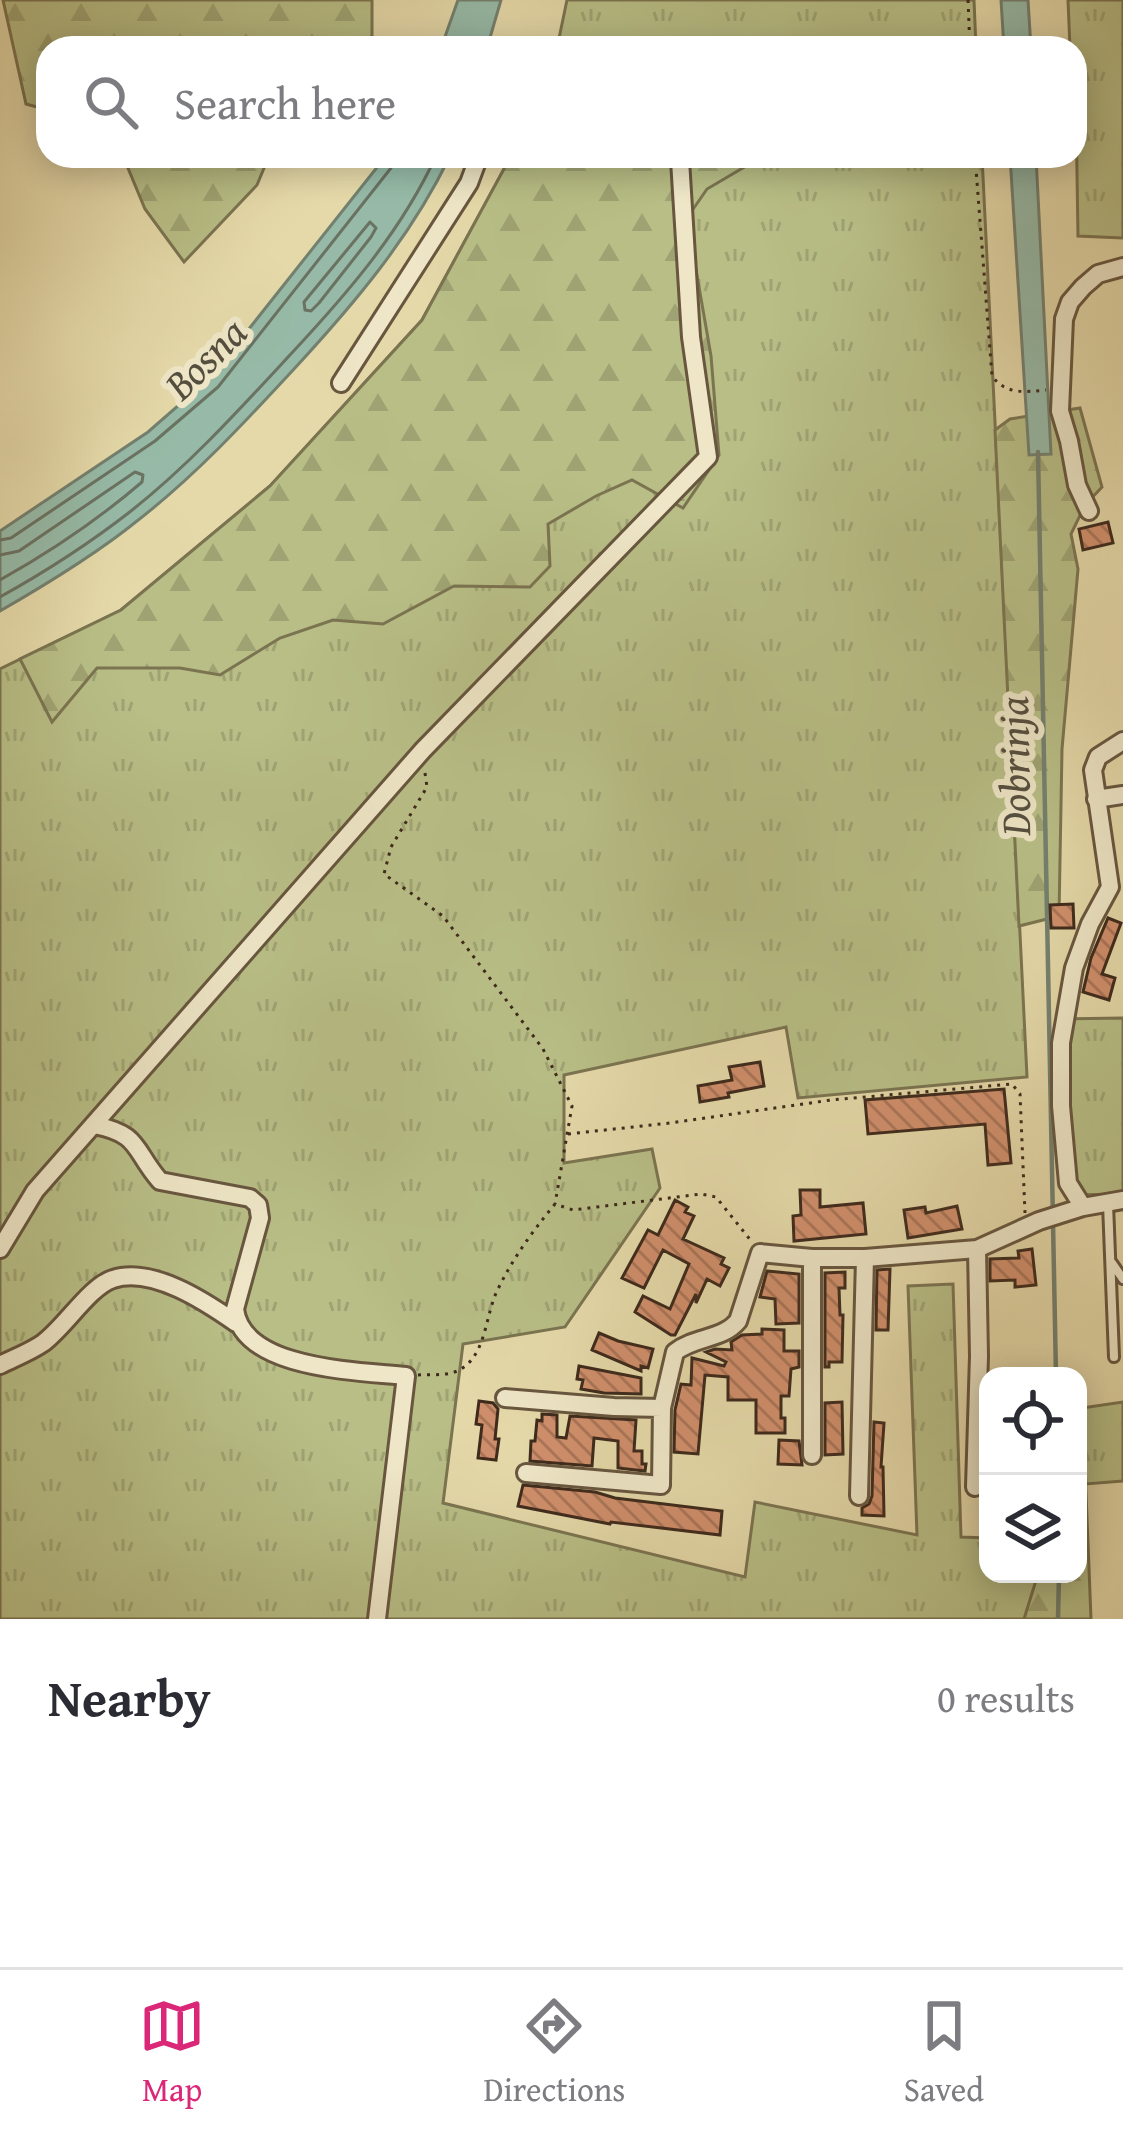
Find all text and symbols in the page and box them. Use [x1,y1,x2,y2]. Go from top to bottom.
search box [36,36,1087,168]
icon: search [78,69,144,135]
text: Search here [174,70,396,135]
water label: Bosna [149,302,260,414]
water label: Dobrinja [982,695,1045,837]
map controls [979,1367,1087,1583]
button: locate [979,1367,1087,1475]
button: layers [979,1475,1087,1583]
text: Nearby [48,1660,211,1735]
text: 0 results [937,1669,1075,1726]
tab: Map [139,1993,205,2113]
tab: Directions [484,1993,625,2113]
tab: Saved [904,1993,984,2113]

